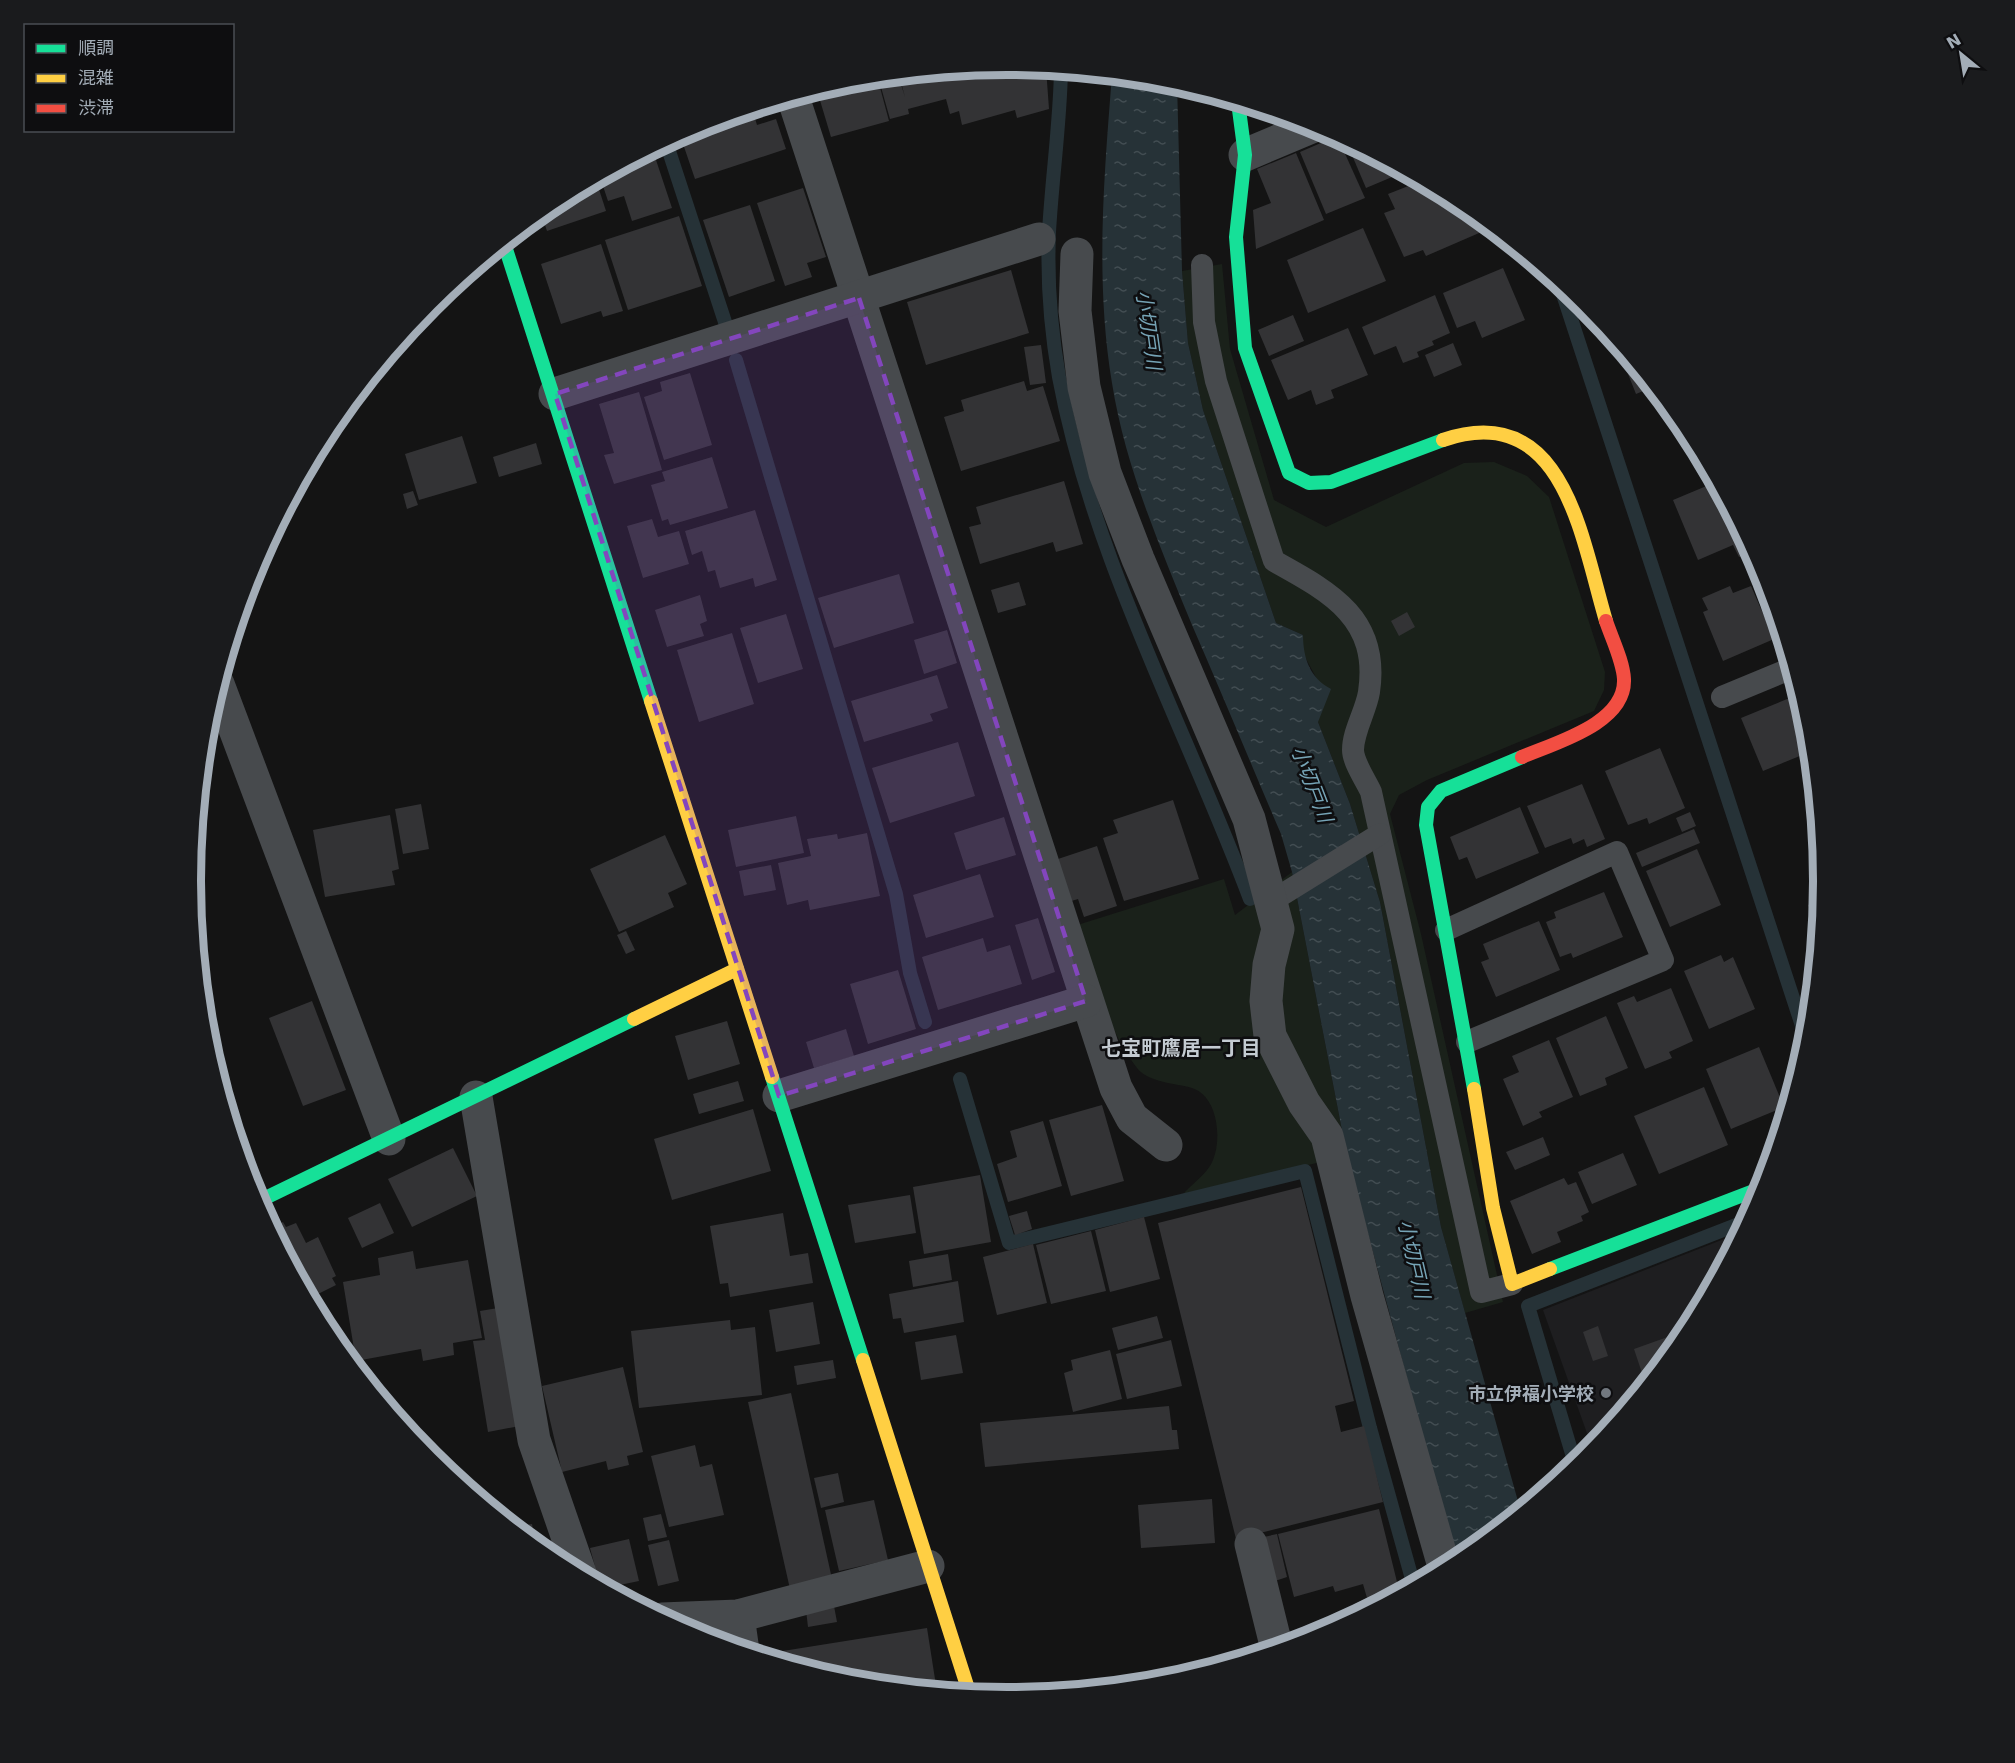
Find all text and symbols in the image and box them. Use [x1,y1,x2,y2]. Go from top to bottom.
legend [24,24,234,132]
north arrow [1931,24,1991,84]
text: N [1943,30,1964,53]
text: 順調 [78,37,114,58]
text: 混雑 [78,67,114,88]
text: 渋滞 [78,97,114,118]
water label: 小切戸川 [1132,289,1167,373]
water label: 小切戸川 [1286,742,1338,828]
district label: 七宝町鷹居一丁目 [1101,1036,1261,1060]
water label: 小切戸川 [1393,1217,1435,1303]
place label: 市立伊福小学校 [1468,1383,1594,1404]
marker: 市立伊福小学校 [1599,1386,1613,1400]

